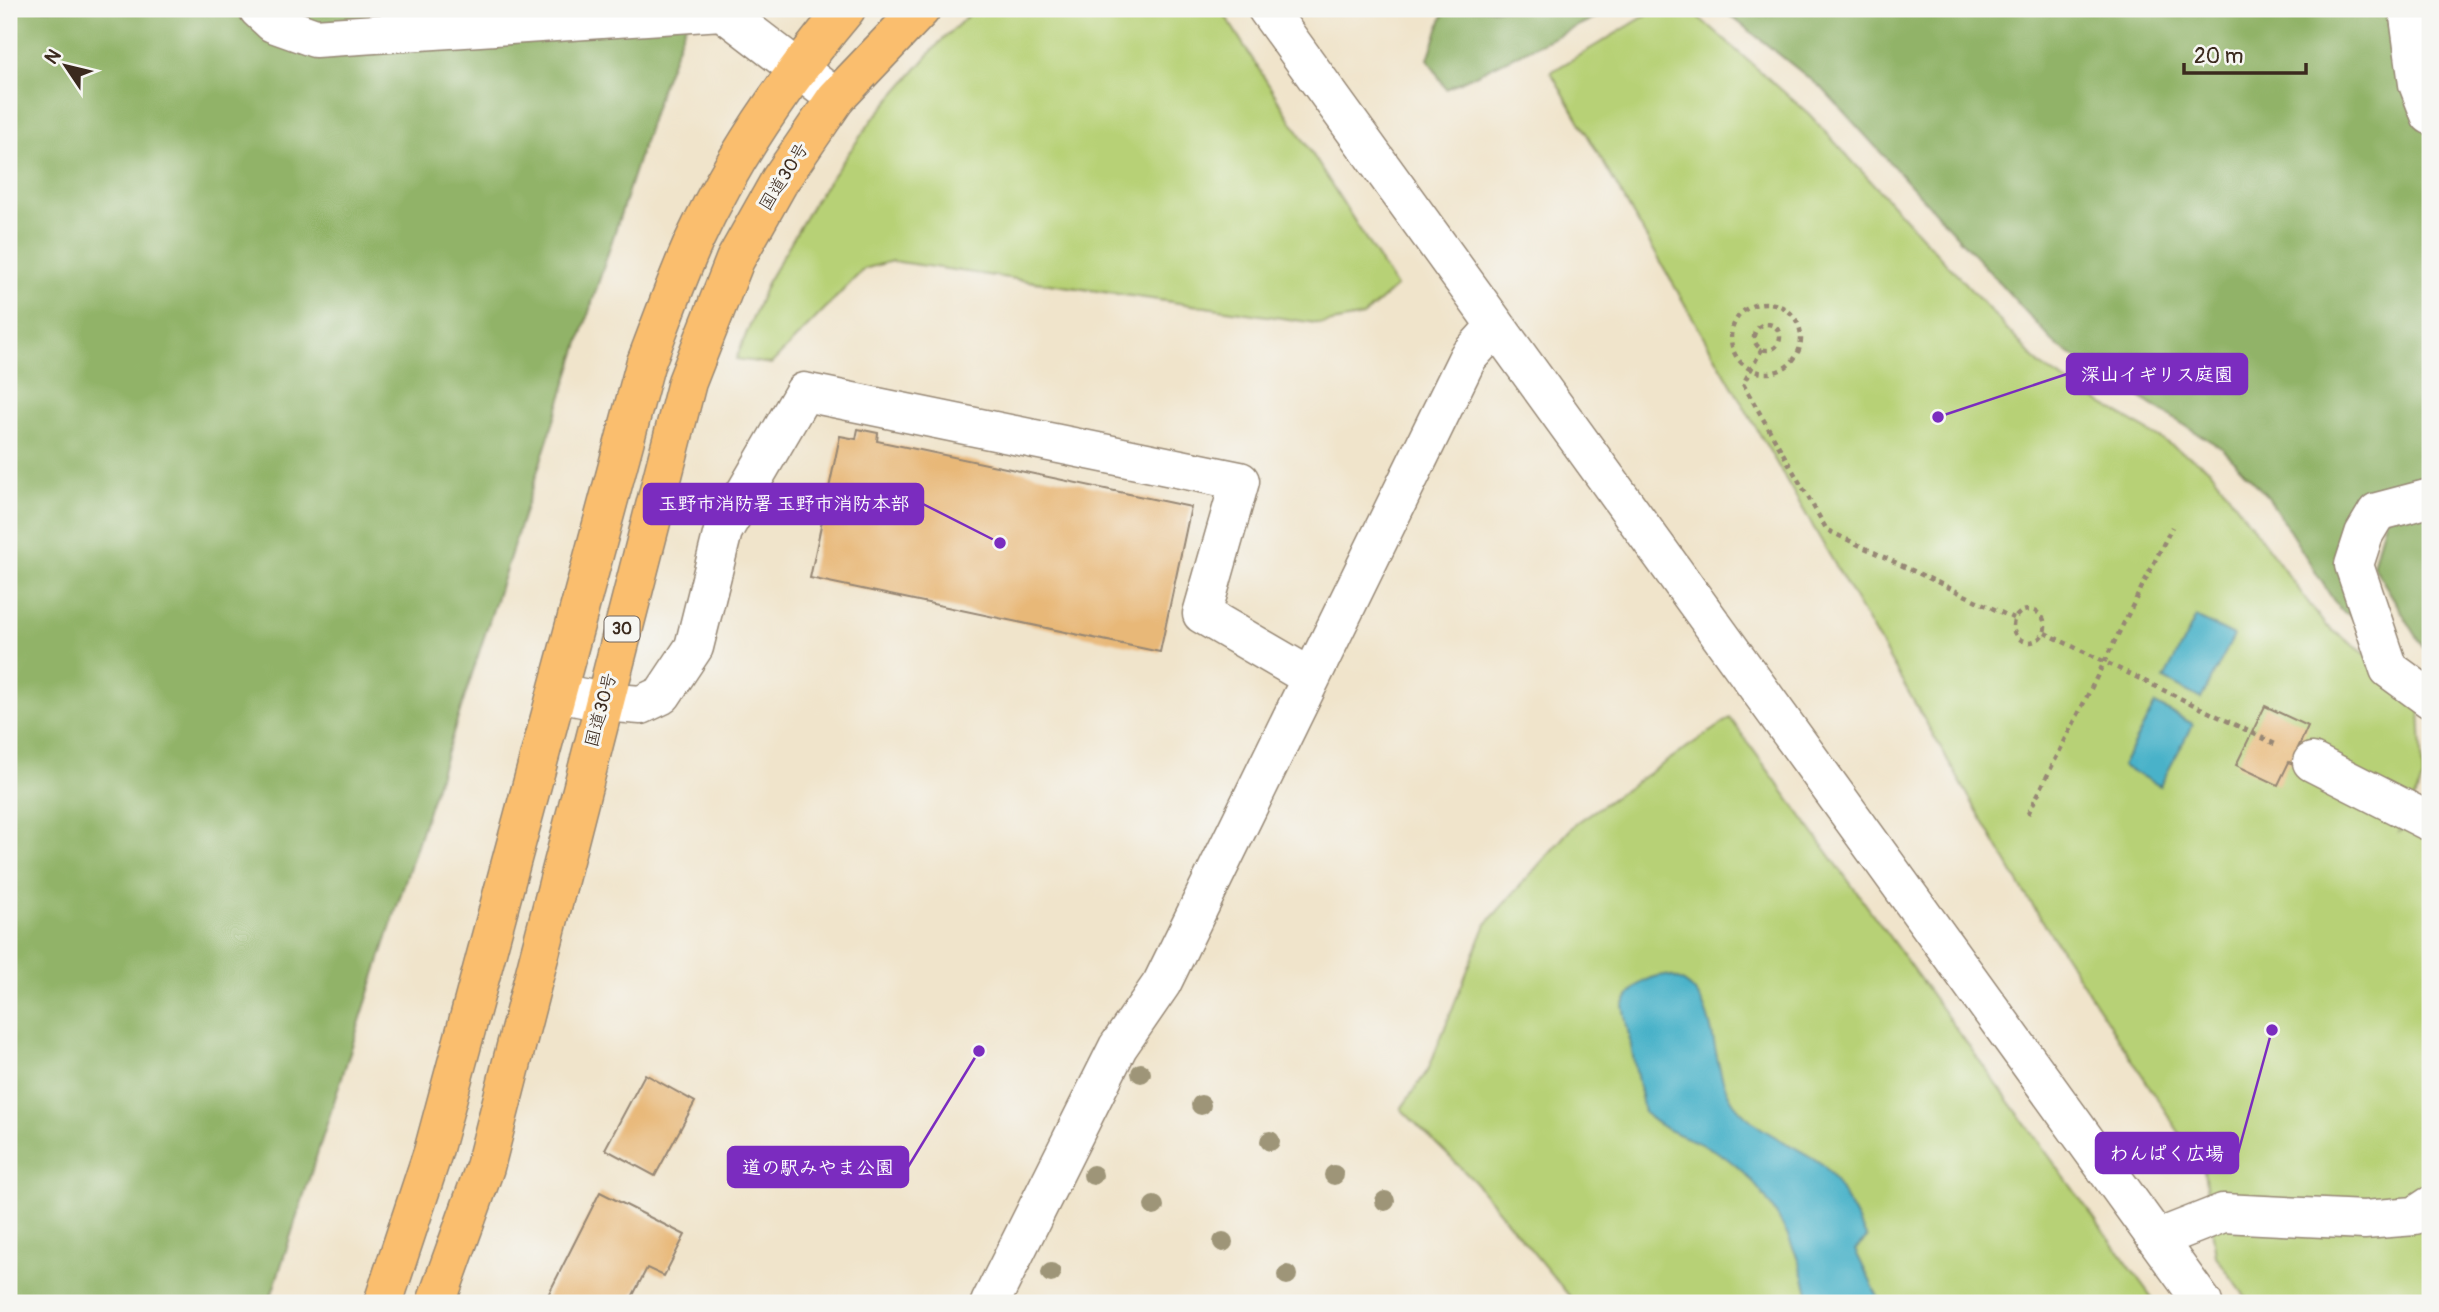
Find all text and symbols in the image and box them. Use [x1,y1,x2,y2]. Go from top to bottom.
north arrow [32,32,102,102]
scale bar [2184,32,2306,76]
text: 20 m [2194,43,2243,70]
text: N [39,45,66,69]
street label: 国道30号 [754,139,814,215]
callout: 深山イギリス庭園 [2067,354,2247,394]
text: 深山イギリス庭園 [2081,363,2233,387]
callout: 玉野市消防署 玉野市消防本部 [644,484,923,524]
text: 玉野市消防署 玉野市消防本部 [658,492,910,516]
road number: 30 [604,616,640,642]
street label: 国道30号 [580,670,622,750]
callout: わんぱく広場 [2096,1133,2238,1173]
text: わんぱく広場 [2110,1142,2224,1166]
callout: 道の駅みやま公園 [728,1147,908,1187]
text: 道の駅みやま公園 [742,1156,894,1180]

